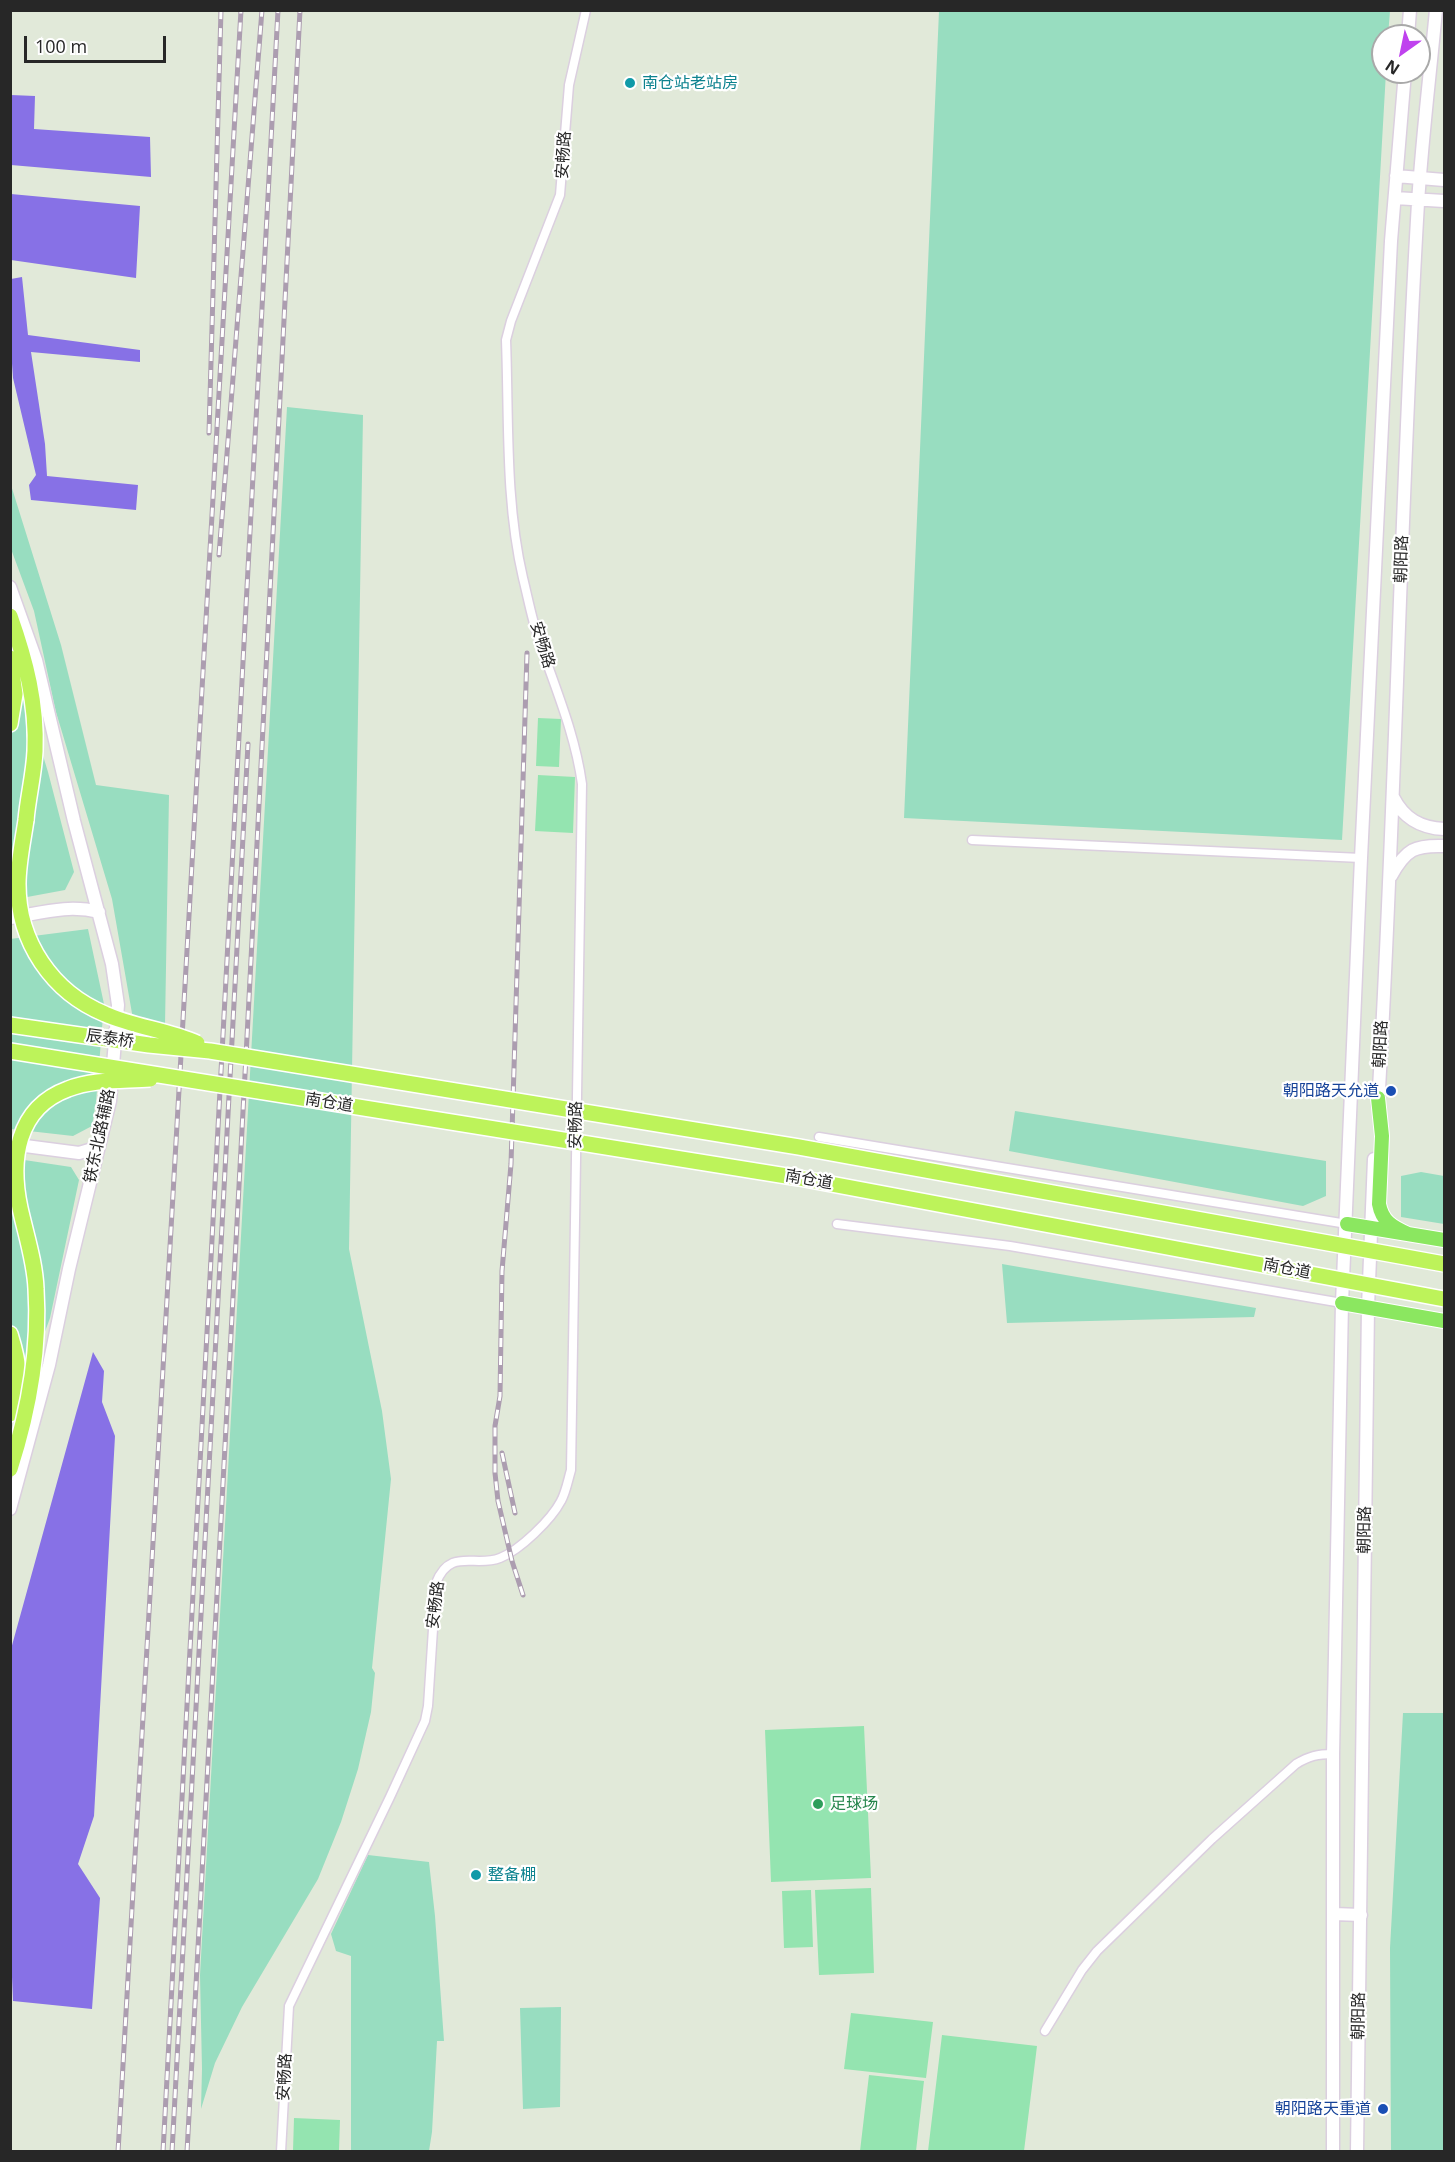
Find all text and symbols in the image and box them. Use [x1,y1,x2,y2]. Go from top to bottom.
scale bar [27,24,170,62]
north arrow [1371,24,1431,84]
text: 100 m [35,34,87,58]
text: N [1381,55,1404,80]
place label: 南仓站老站房 [642,73,738,93]
marker: 南仓站老站房 [623,76,637,90]
street label: 安畅路 [553,130,575,180]
street label: 朝阳路 [1392,535,1412,583]
street label: 安畅路 [526,619,558,671]
street label: 朝阳路 [1370,1020,1392,1068]
street label: 辰泰桥 [85,1026,135,1052]
place label: 朝阳路天允道 [1283,1081,1379,1101]
marker: 朝阳路天允道 [1384,1084,1398,1098]
street label: 铁东北路辅路 [81,1087,119,1185]
street label: 南仓道 [304,1090,354,1116]
street label: 安畅路 [566,1101,586,1149]
street label: 南仓道 [784,1166,834,1194]
street label: 南仓道 [1262,1255,1312,1283]
street label: 朝阳路 [1355,1506,1375,1554]
street label: 安畅路 [424,1580,448,1630]
place label: 足球场 [830,1794,878,1814]
marker: 足球场 [811,1797,825,1811]
place label: 整备棚 [488,1865,536,1885]
marker: 整备棚 [469,1868,483,1882]
street label: 朝阳路 [1349,1992,1369,2040]
street label: 安畅路 [274,2053,296,2101]
place label: 朝阳路天重道 [1275,2099,1371,2119]
marker: 朝阳路天重道 [1376,2102,1390,2116]

